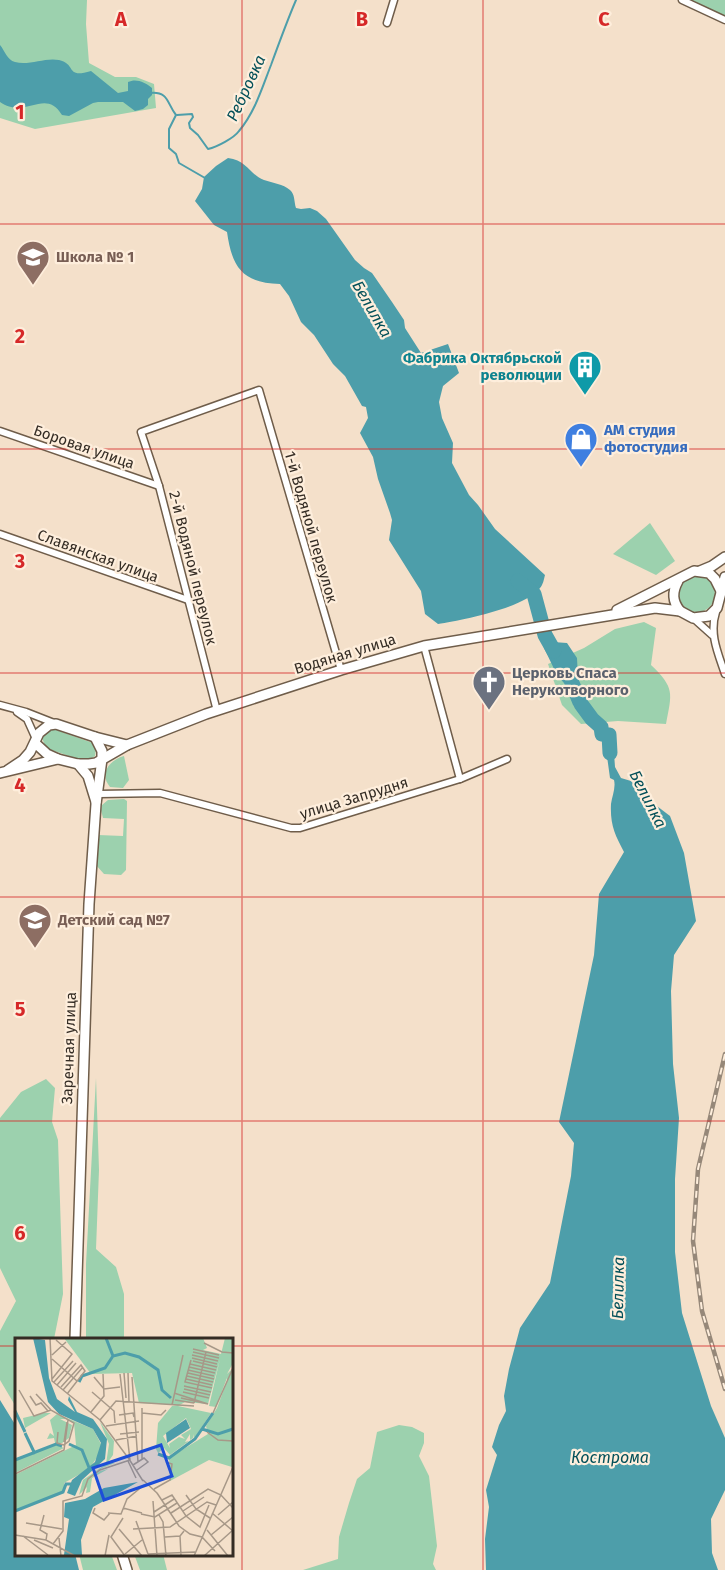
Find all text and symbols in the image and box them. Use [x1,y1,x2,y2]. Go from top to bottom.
text: A [114,7,128,31]
text: B [356,7,368,31]
text: C [598,7,610,31]
water label: Ребровка [222,52,270,124]
text: 1 [15,100,25,124]
school or university icon: Школа № 1 [15,239,51,286]
place label: Школа № 1 [56,248,134,266]
water label: Белилка [348,277,396,341]
text: 2 [15,324,25,348]
place label: Фабрика Октябрьской революции [403,349,562,384]
building icon: Фабрика Октябрьской революции [567,349,603,396]
street label: Боровая улица [31,421,137,473]
shop icon: АМ студия фотостудия [563,421,599,468]
place label: АМ студия фотостудия [603,421,688,456]
street label: 1-й Водяной переулок [281,449,341,605]
street label: 2-й Водяной переулок [165,489,221,647]
street label: Славянская улица [35,526,161,586]
text: 3 [14,549,25,573]
street label: Водяная улица [292,630,398,678]
church icon: Церковь Спаса Нерукотворного [471,664,507,711]
place label: Церковь Спаса Нерукотворного [512,664,629,699]
water label: Белилка [625,767,671,831]
text: 4 [14,773,26,797]
street label: улица Запрудня [298,773,410,823]
school or university icon: Детский сад №7 [17,902,53,949]
place label: Детский сад №7 [57,911,170,929]
street label: Заречная улица [58,992,80,1104]
text: 5 [15,997,26,1021]
text: 6 [14,1221,26,1245]
water label: Белилка [608,1257,628,1319]
inset map [15,1338,232,1555]
water label: Кострома [571,1448,649,1467]

